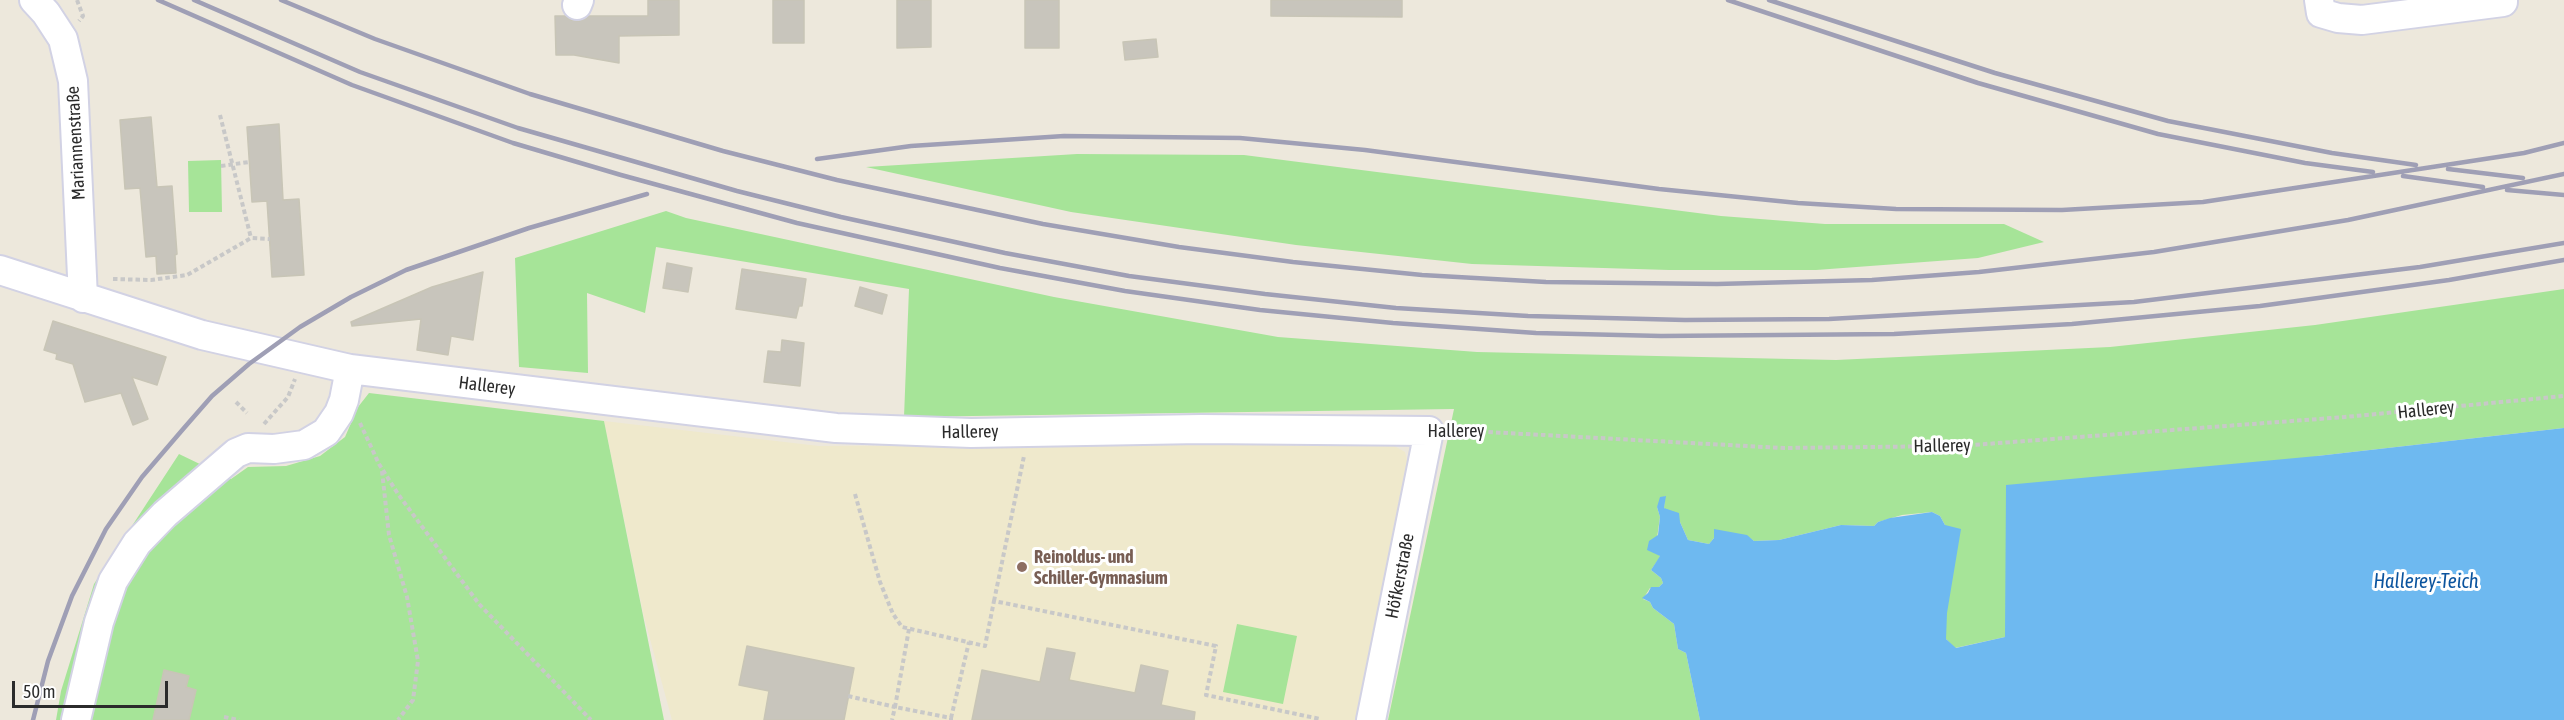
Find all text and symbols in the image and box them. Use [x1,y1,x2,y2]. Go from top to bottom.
street label: Mariannenstraße [62,85,90,201]
street label: Hallerey [457,372,517,400]
street label: Hallerey [2396,396,2456,424]
street label: Hallerey [1427,420,1485,442]
street label: Hallerey [941,421,999,443]
street label: Hallerey [1913,435,1971,457]
street label: Höfkerstraße [1381,532,1419,620]
place label: Reinoldus- und Schiller-Gymnasium [1034,546,1168,588]
marker: Reinoldus- und Schiller-Gymnasium [1015,560,1029,574]
water label: Hallerey-Teich [2373,570,2479,594]
scale bar [15,669,171,707]
text: 50 m [23,681,55,702]

